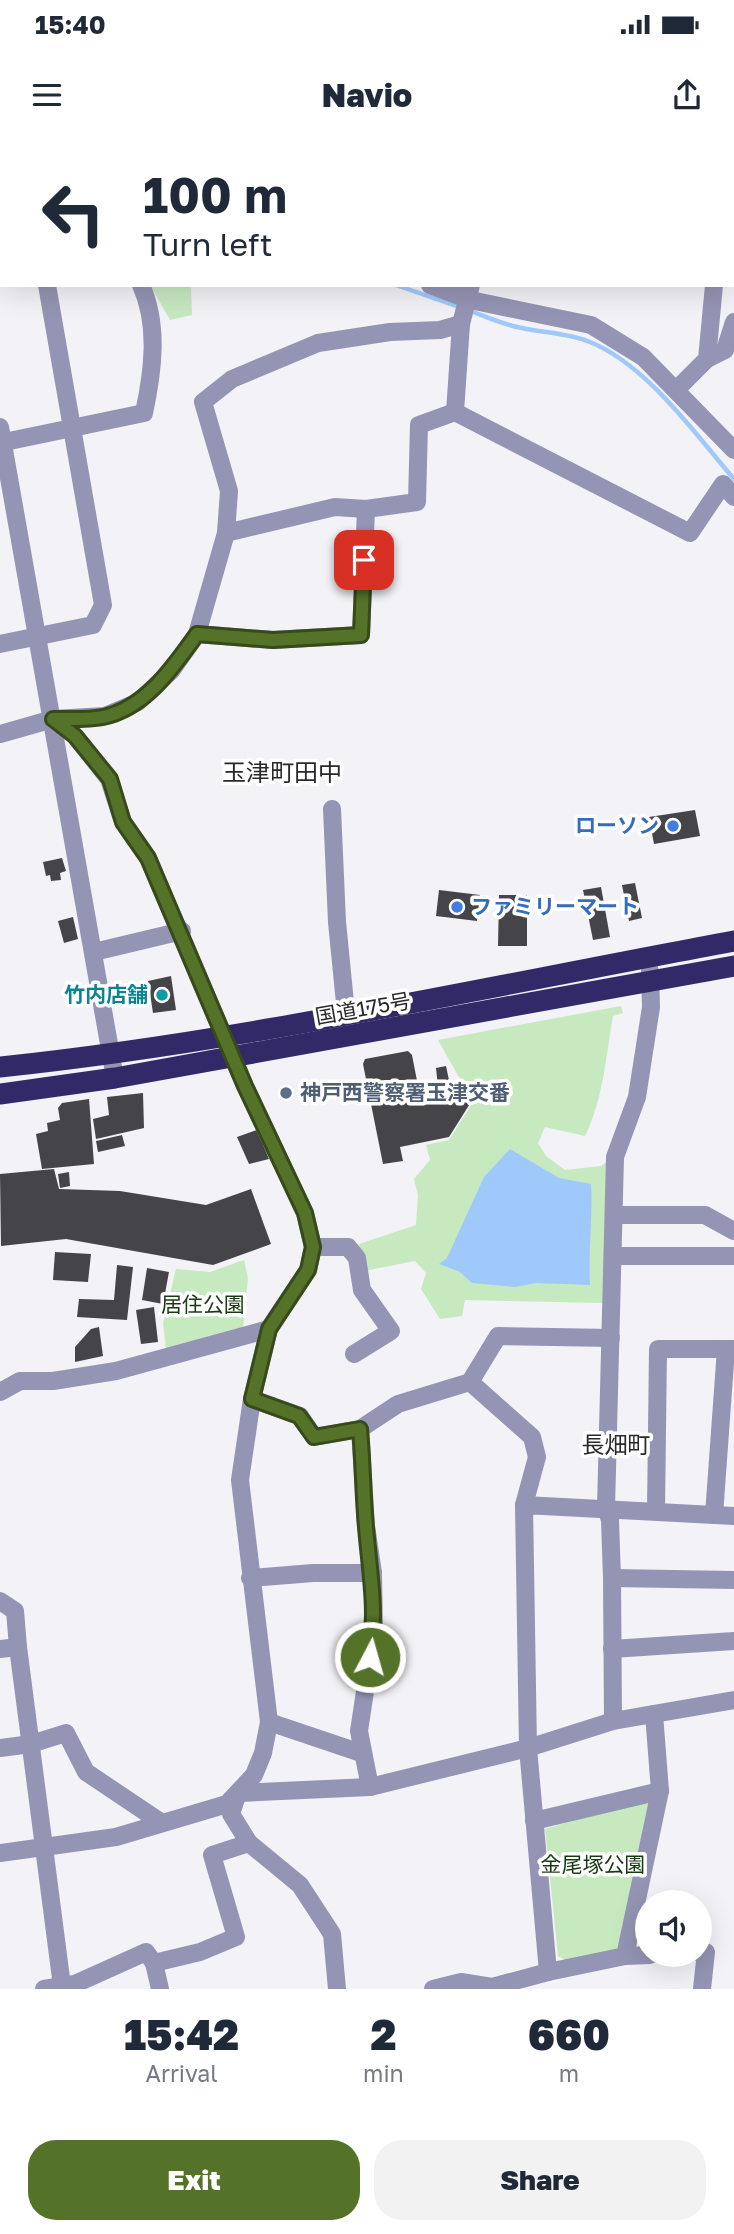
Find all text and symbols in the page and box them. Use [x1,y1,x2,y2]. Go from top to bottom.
text: 15:40 [35,9,106,40]
icon: menu [28,76,66,114]
text: Navio [322,76,412,114]
icon: share [668,76,706,114]
text: 100 m [143,165,287,224]
icon: left [28,168,119,259]
text: Turn left [143,225,272,263]
pin [334,530,394,590]
icon: arrive [345,541,383,579]
district label: 玉津町田中 [222,757,342,786]
place label: ローソン [575,812,659,838]
marker: ローソン [665,818,681,834]
place label: ファミリーマート [471,893,639,919]
marker: ファミリーマート [449,899,465,915]
place label: 竹内店舗 [64,981,148,1007]
marker: 竹内店舗 [154,987,170,1003]
street label: 国道175号 [313,987,413,1029]
place label: 神戸西警察署玉津交番 [300,1079,510,1105]
marker: 神戸西警察署玉津交番 [278,1085,294,1101]
park label: 居住公園 [161,1291,245,1317]
district label: 長畑町 [582,1430,651,1458]
position arrow [333,1620,407,1694]
park label: 金尾塚公園 [541,1851,646,1877]
map controls [635,1890,712,1967]
button: sound [635,1890,712,1967]
text: 15:42 [124,2009,239,2059]
text: 2 [370,2009,396,2059]
text: 660 [528,2009,610,2059]
text: Arrival [146,2059,218,2087]
text: min [363,2059,404,2087]
text: m [559,2059,579,2087]
button: Exit [28,2140,360,2220]
button: Share [374,2140,706,2220]

